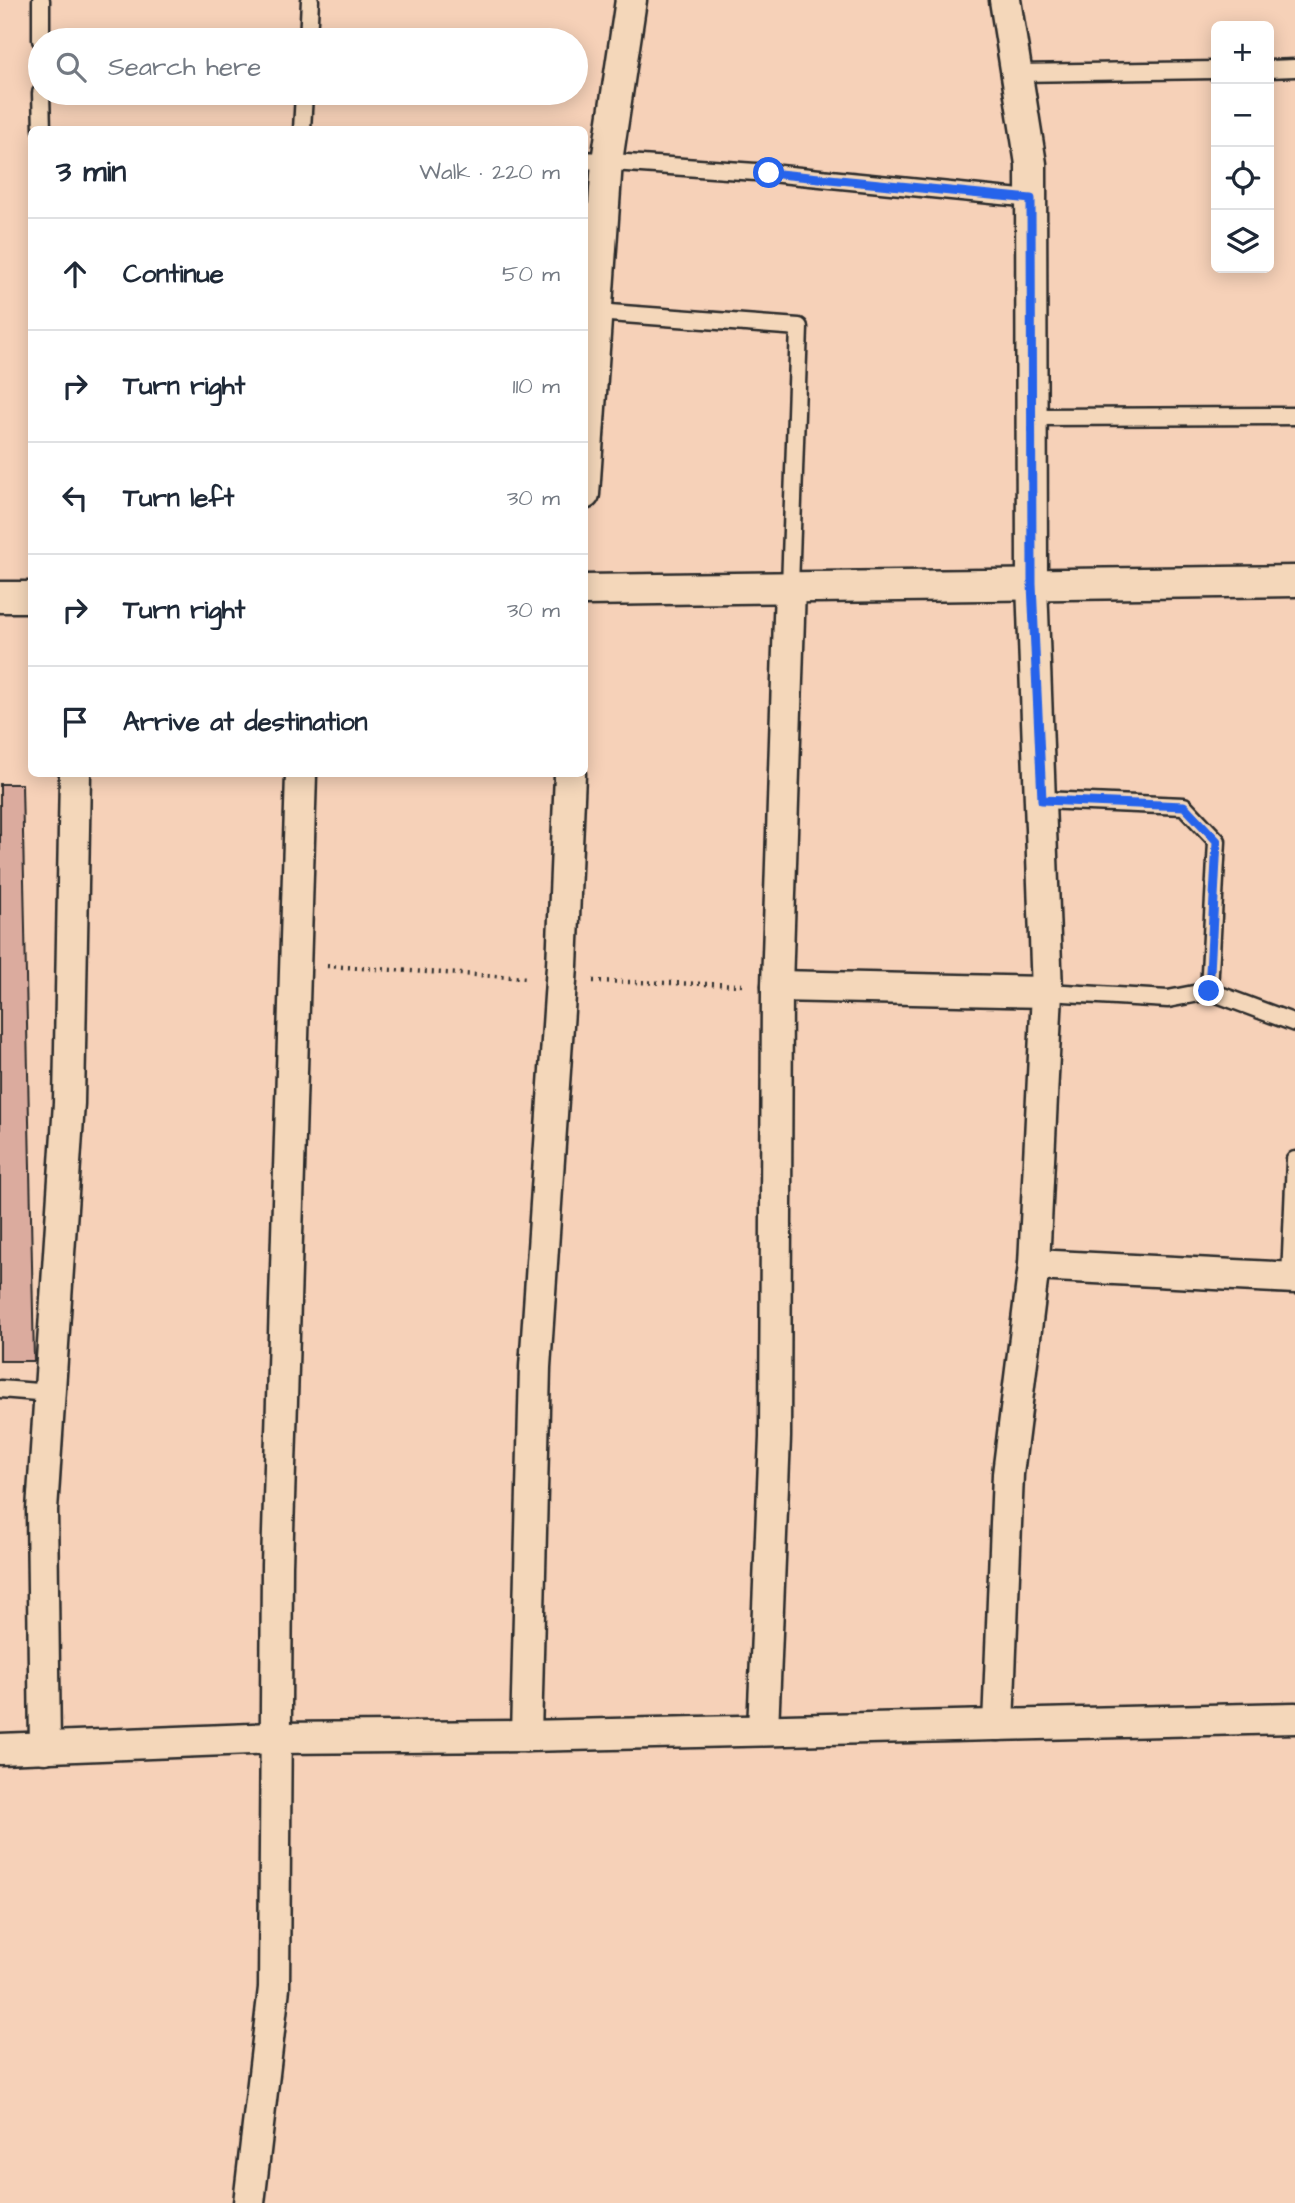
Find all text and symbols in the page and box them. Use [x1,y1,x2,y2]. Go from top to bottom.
map controls [1211,21,1274,273]
button: + [1211,21,1274,84]
search box [28,28,588,105]
icon: search [52,48,90,86]
text: Search here [108,49,261,85]
button: − [1211,84,1274,147]
button: locate [1211,147,1274,210]
text: 3 min [56,151,126,193]
text: Walk · 220 m [419,156,560,188]
route start [753,157,784,188]
button: layers [1211,210,1274,273]
icon: ahead [56,255,94,293]
text: Continue [123,256,224,292]
text: 50 m [502,258,560,290]
icon: right [56,367,94,405]
text: Turn right [123,368,245,404]
text: 110 m [512,370,560,402]
icon: left [56,479,94,517]
text: Turn left [123,480,234,516]
text: 30 m [507,482,560,514]
icon: right [56,591,94,629]
text: Turn right [123,592,245,628]
text: 30 m [507,594,560,626]
icon: arrive [56,703,94,741]
text: Arrive at destination [123,704,368,740]
route end [1193,975,1224,1006]

